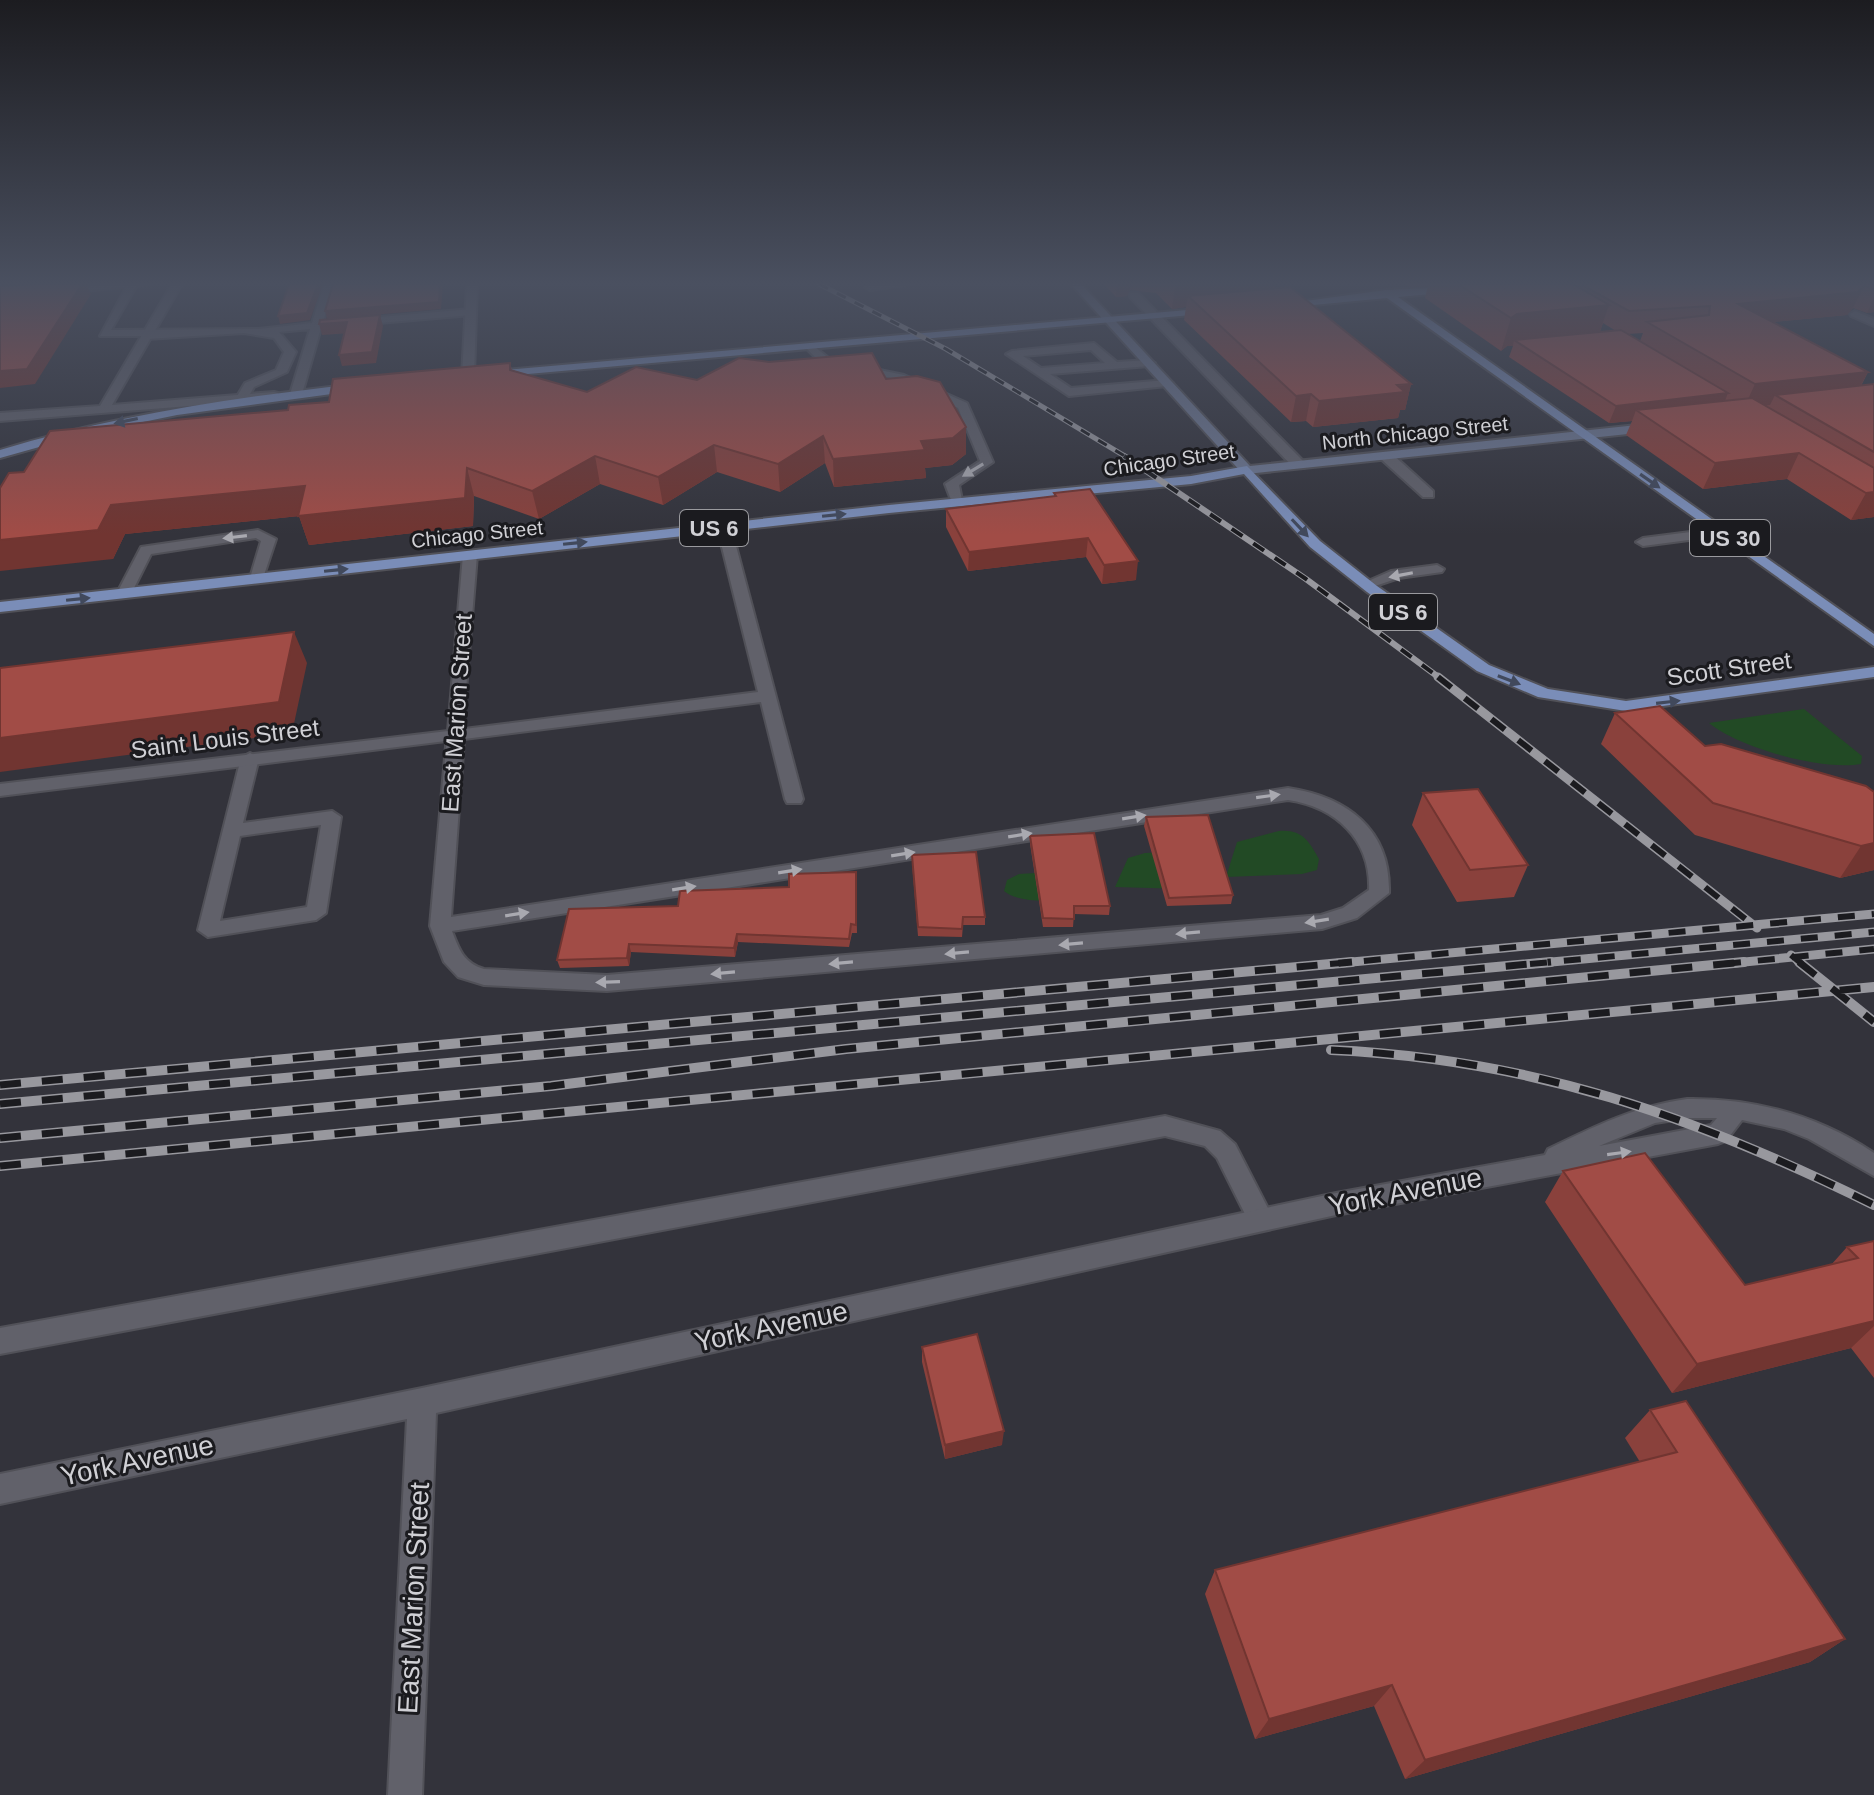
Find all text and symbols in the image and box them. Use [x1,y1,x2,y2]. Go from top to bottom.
street label: North Chicago Street [1321,412,1509,454]
one-way arrow [114,415,139,428]
street label: Chicago Street [1102,440,1236,480]
one-way arrow [962,463,984,477]
one-way arrow [1639,472,1660,488]
one-way arrow [822,509,847,522]
road number: US 6 [680,510,748,546]
street label: Chicago Street [410,516,544,552]
one-way arrow [1290,518,1308,537]
road number: US 30 [1690,520,1770,556]
one-way arrow [222,530,247,543]
one-way arrow [563,537,588,550]
one-way arrow [324,563,349,576]
one-way arrow [1389,569,1414,581]
one-way arrow [65,592,90,605]
road number: US 6 [1369,594,1437,630]
street label: East Marion Street [436,613,477,813]
street label: Scott Street [1665,646,1793,691]
one-way arrow [1497,674,1521,687]
one-way arrow [1656,696,1681,709]
street label: Saint Louis Street [129,714,321,763]
one-way arrow [1256,789,1281,802]
one-way arrow [1122,810,1147,823]
one-way arrow [1008,828,1033,841]
one-way arrow [890,847,915,860]
one-way arrow [778,864,803,877]
one-way arrow [672,881,697,894]
one-way arrow [505,907,530,920]
one-way arrow [1304,916,1329,928]
one-way arrow [1175,927,1200,940]
one-way arrow [1058,937,1083,950]
one-way arrow [944,947,969,960]
one-way arrow [828,957,853,970]
one-way arrow [710,967,735,980]
one-way arrow [595,976,620,989]
one-way arrow [1607,1146,1632,1159]
street label: York Avenue [1326,1161,1484,1222]
street label: York Avenue [692,1295,850,1358]
street label: York Avenue [58,1429,216,1492]
street label: East Marion Street [392,1481,435,1715]

